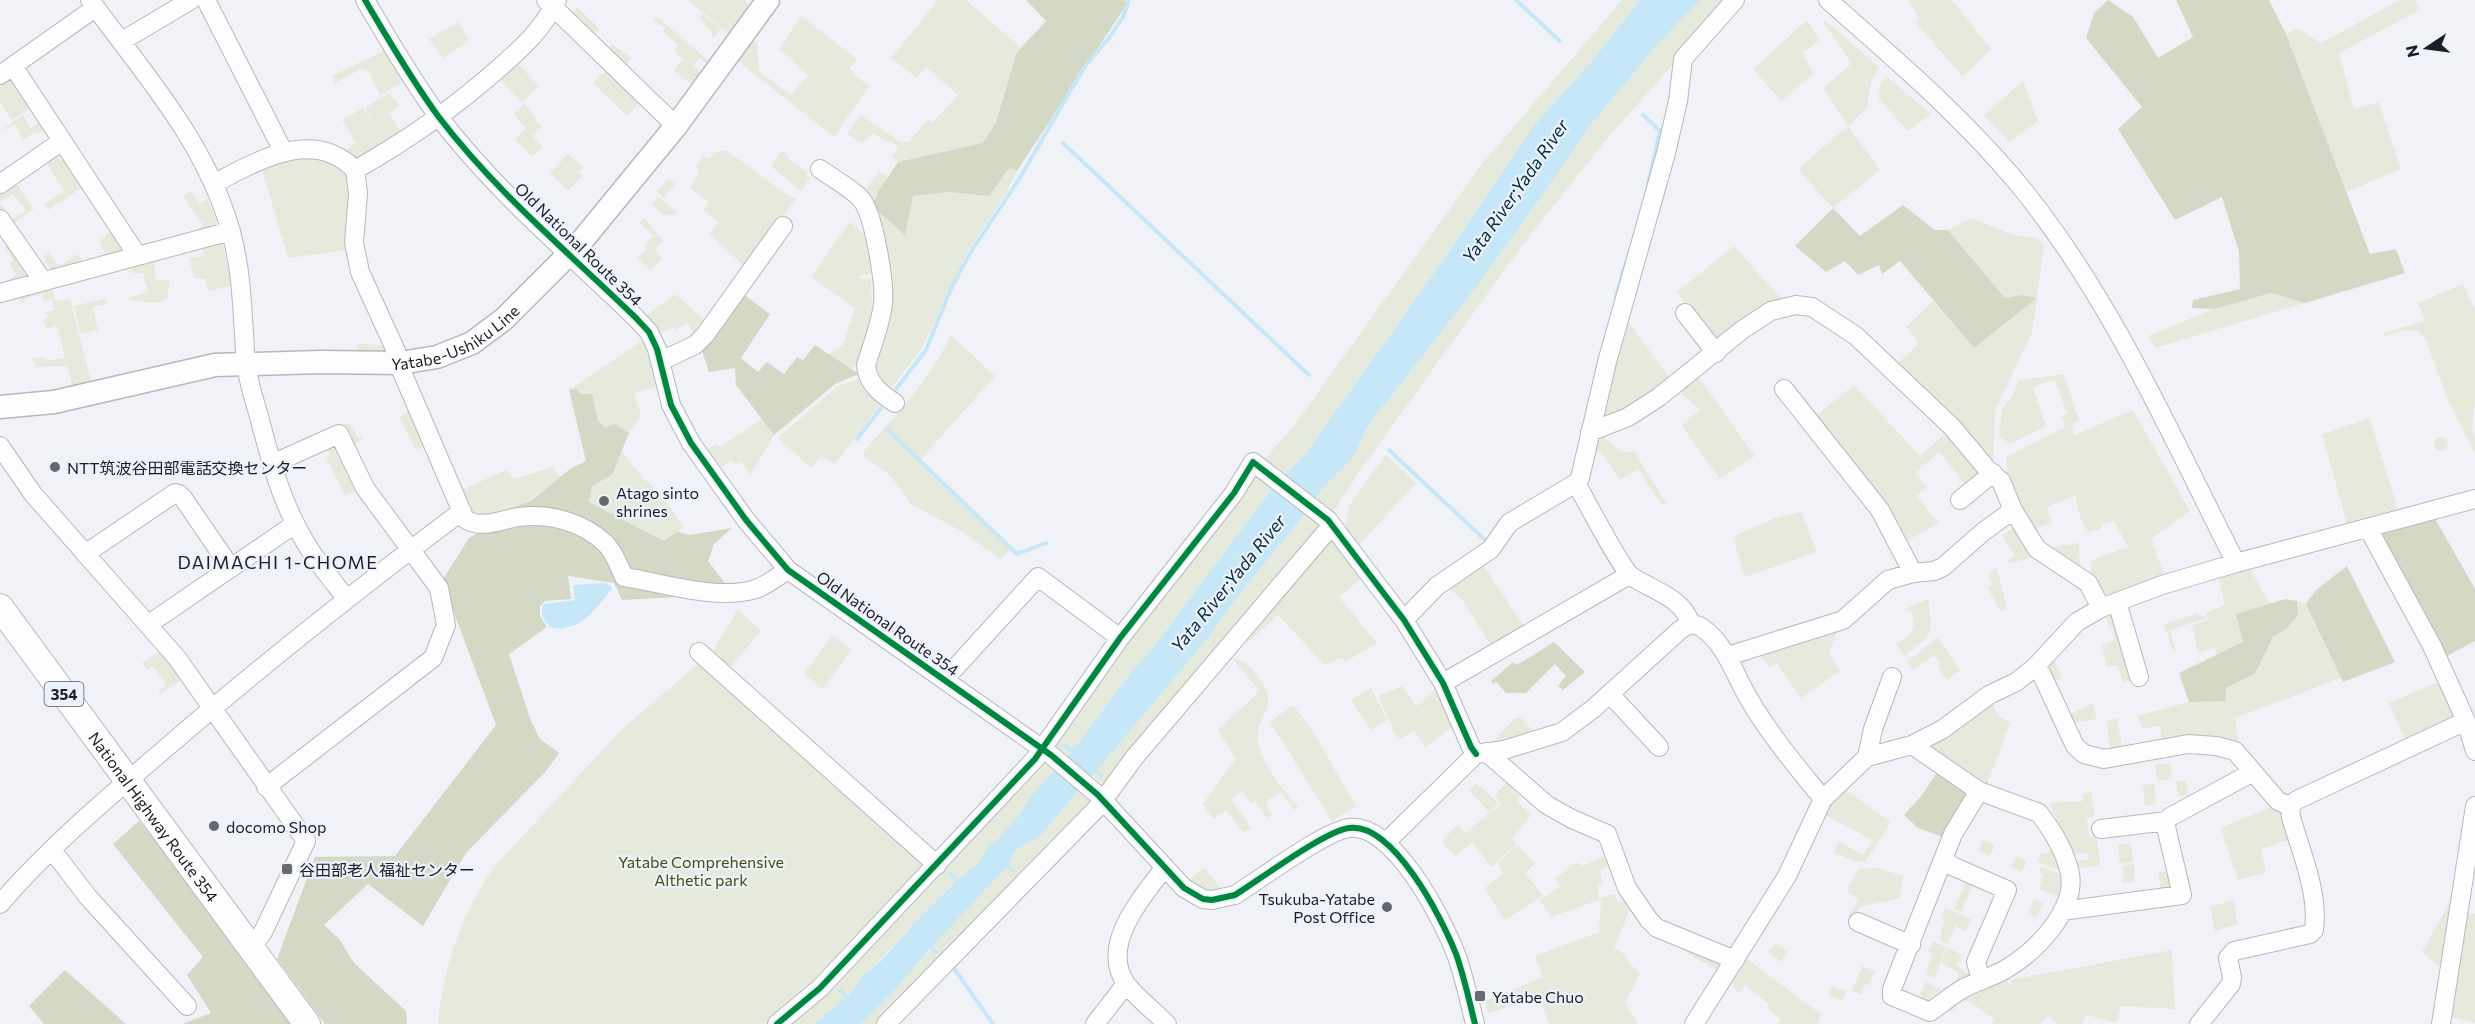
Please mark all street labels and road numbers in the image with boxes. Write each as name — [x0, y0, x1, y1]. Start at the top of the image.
street label: Old National Route 354 — [511, 178, 647, 310]
street label: Yatabe-Ushiku Line — [391, 300, 523, 373]
street label: Old National Route 354 — [813, 567, 963, 680]
road number: 354 — [44, 682, 84, 706]
street label: National Highway Route 354 — [85, 728, 223, 905]

